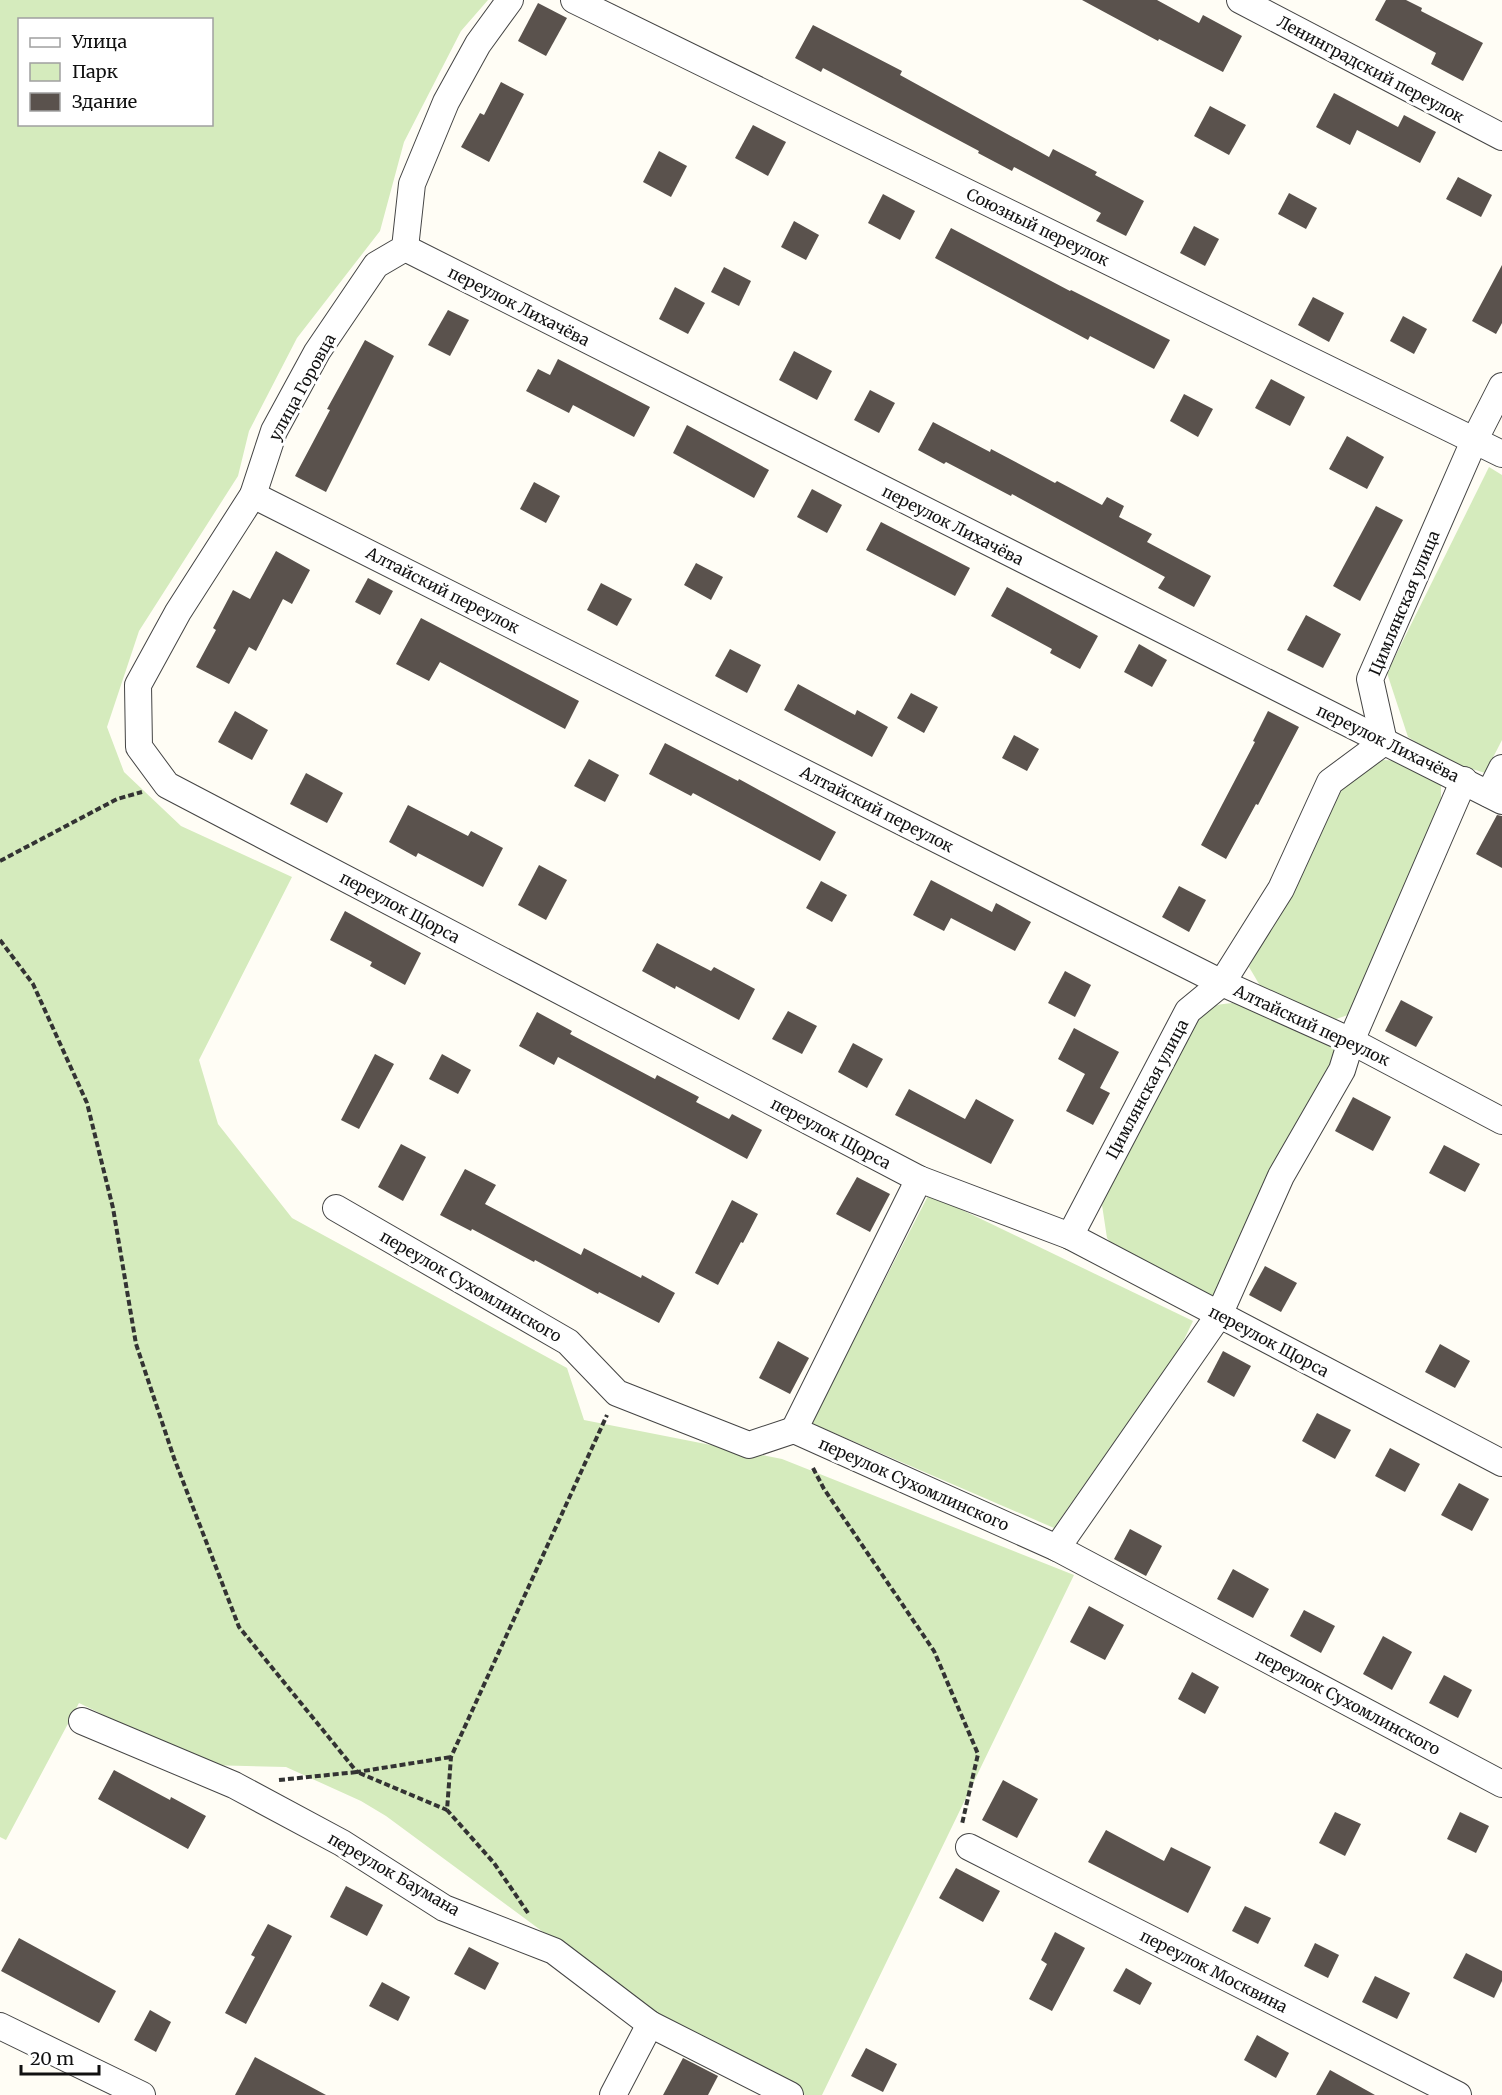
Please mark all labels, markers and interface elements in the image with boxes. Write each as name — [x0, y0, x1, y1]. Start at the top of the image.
street label: Ленинградский переулок — [1274, 11, 1468, 127]
legend — [18, 18, 213, 126]
text: Улица — [71, 30, 127, 53]
text: Парк — [72, 60, 118, 83]
text: Здание — [72, 90, 137, 113]
street label: Союзный переулок — [963, 184, 1113, 270]
street label: переулок Лихачёва — [445, 262, 593, 351]
street label: улица Горовца — [264, 330, 340, 444]
street label: переулок Лихачёва — [879, 481, 1027, 570]
street label: Цимлянская улица — [1364, 527, 1444, 679]
street label: Алтайский переулок — [362, 542, 523, 637]
street label: переулок Лихачёва — [1314, 700, 1463, 786]
street label: Алтайский переулок — [796, 761, 957, 856]
street label: переулок Щорса — [337, 867, 464, 947]
street label: Алтайский переулок — [1230, 980, 1393, 1070]
street label: Цимлянская улица — [1102, 1015, 1193, 1162]
street label: переулок Щорса — [768, 1093, 895, 1173]
street label: переулок Сухомлинского — [377, 1226, 565, 1346]
street label: переулок Щорса — [1206, 1301, 1333, 1381]
street label: переулок Сухомлинского — [816, 1433, 1012, 1535]
street label: переулок Сухомлинского — [1252, 1645, 1444, 1759]
street label: переулок Баумана — [325, 1828, 464, 1920]
street label: переулок Москвина — [1137, 1925, 1291, 2017]
scale bar — [21, 2038, 99, 2076]
text: 20 m — [30, 2047, 74, 2070]

